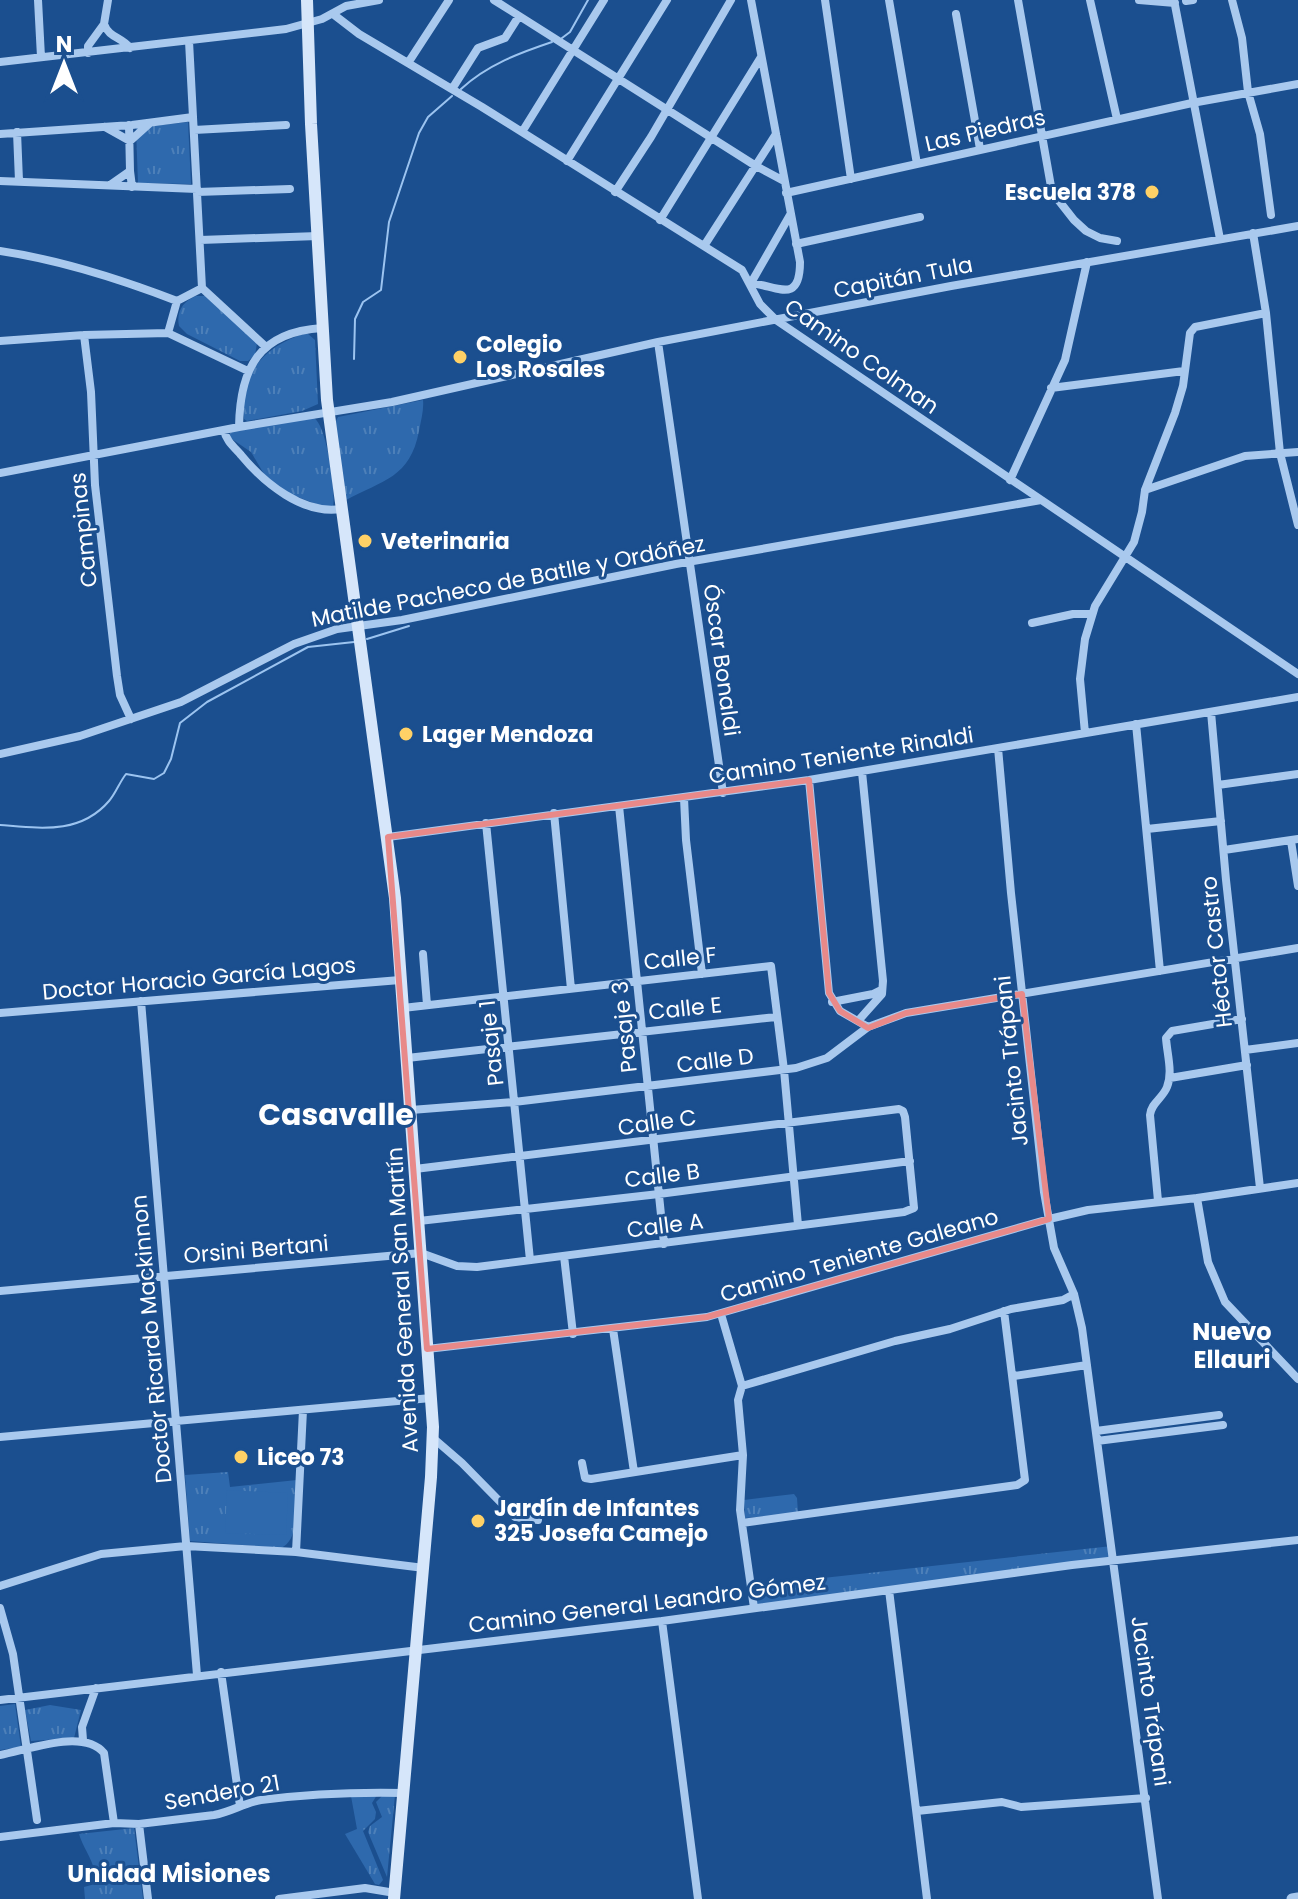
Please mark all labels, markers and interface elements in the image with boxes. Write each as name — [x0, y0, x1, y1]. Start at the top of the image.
north arrow — [24, 24, 104, 104]
text: N — [56, 29, 72, 60]
street label: Las Piedras — [922, 102, 1049, 159]
place label: Escuela 378 — [1005, 177, 1136, 208]
marker: Escuela 378 — [1143, 183, 1161, 201]
street label: Capitán Tula — [831, 249, 975, 306]
street label: Camino Colman — [778, 291, 945, 421]
place label: Colegio Los Rosales — [476, 329, 605, 385]
marker: Colegio Los Rosales — [451, 348, 469, 366]
street label: Campinas — [62, 471, 105, 589]
place label: Veterinaria — [381, 526, 510, 557]
street label: Matilde Pacheco de Batlle y Ordóñez — [309, 528, 708, 635]
marker: Veterinaria — [356, 532, 374, 550]
street label: Óscar Bonaldi — [695, 582, 748, 738]
place label: Lager Mendoza — [422, 719, 593, 750]
street label: Camino Teniente Rinaldi — [706, 719, 976, 792]
marker: Lager Mendoza — [397, 725, 415, 743]
street label: Héctor Castro — [1193, 875, 1240, 1029]
street label: Calle F — [642, 939, 718, 978]
street label: Doctor Horacio García Lagos — [41, 949, 357, 1008]
street label: Jacinto Trápani — [987, 974, 1036, 1148]
street label: Pasaje 3 — [604, 980, 645, 1074]
street label: Calle E — [647, 989, 723, 1028]
street label: Pasaje 1 — [472, 999, 511, 1087]
street label: Calle D — [675, 1040, 756, 1081]
district label: Casavalle — [258, 1093, 414, 1136]
street label: Calle C — [616, 1102, 698, 1143]
street label: Avenida General San Martín — [379, 1146, 426, 1454]
street label: Calle B — [623, 1155, 702, 1195]
street label: Doctor Ricardo Mackinnon — [123, 1193, 180, 1484]
street label: Camino Teniente Galeano — [716, 1201, 1002, 1310]
street label: Calle A — [625, 1205, 705, 1246]
street label: Orsini Bertani — [182, 1228, 330, 1271]
district label: Nuevo Ellauri — [1192, 1315, 1272, 1376]
place label: Liceo 73 — [257, 1442, 345, 1473]
marker: Liceo 73 — [232, 1448, 250, 1466]
place label: Jardín de Infantes 325 Josefa Camejo — [494, 1493, 708, 1549]
marker: Jardín de Infantes 325 Josefa Camejo — [469, 1512, 487, 1530]
street label: Camino General Leandro Gómez — [467, 1566, 827, 1641]
street label: Jacinto Trápani — [1123, 1614, 1178, 1788]
street label: Sendero 21 — [162, 1767, 282, 1818]
district label: Unidad Misiones — [67, 1857, 271, 1890]

